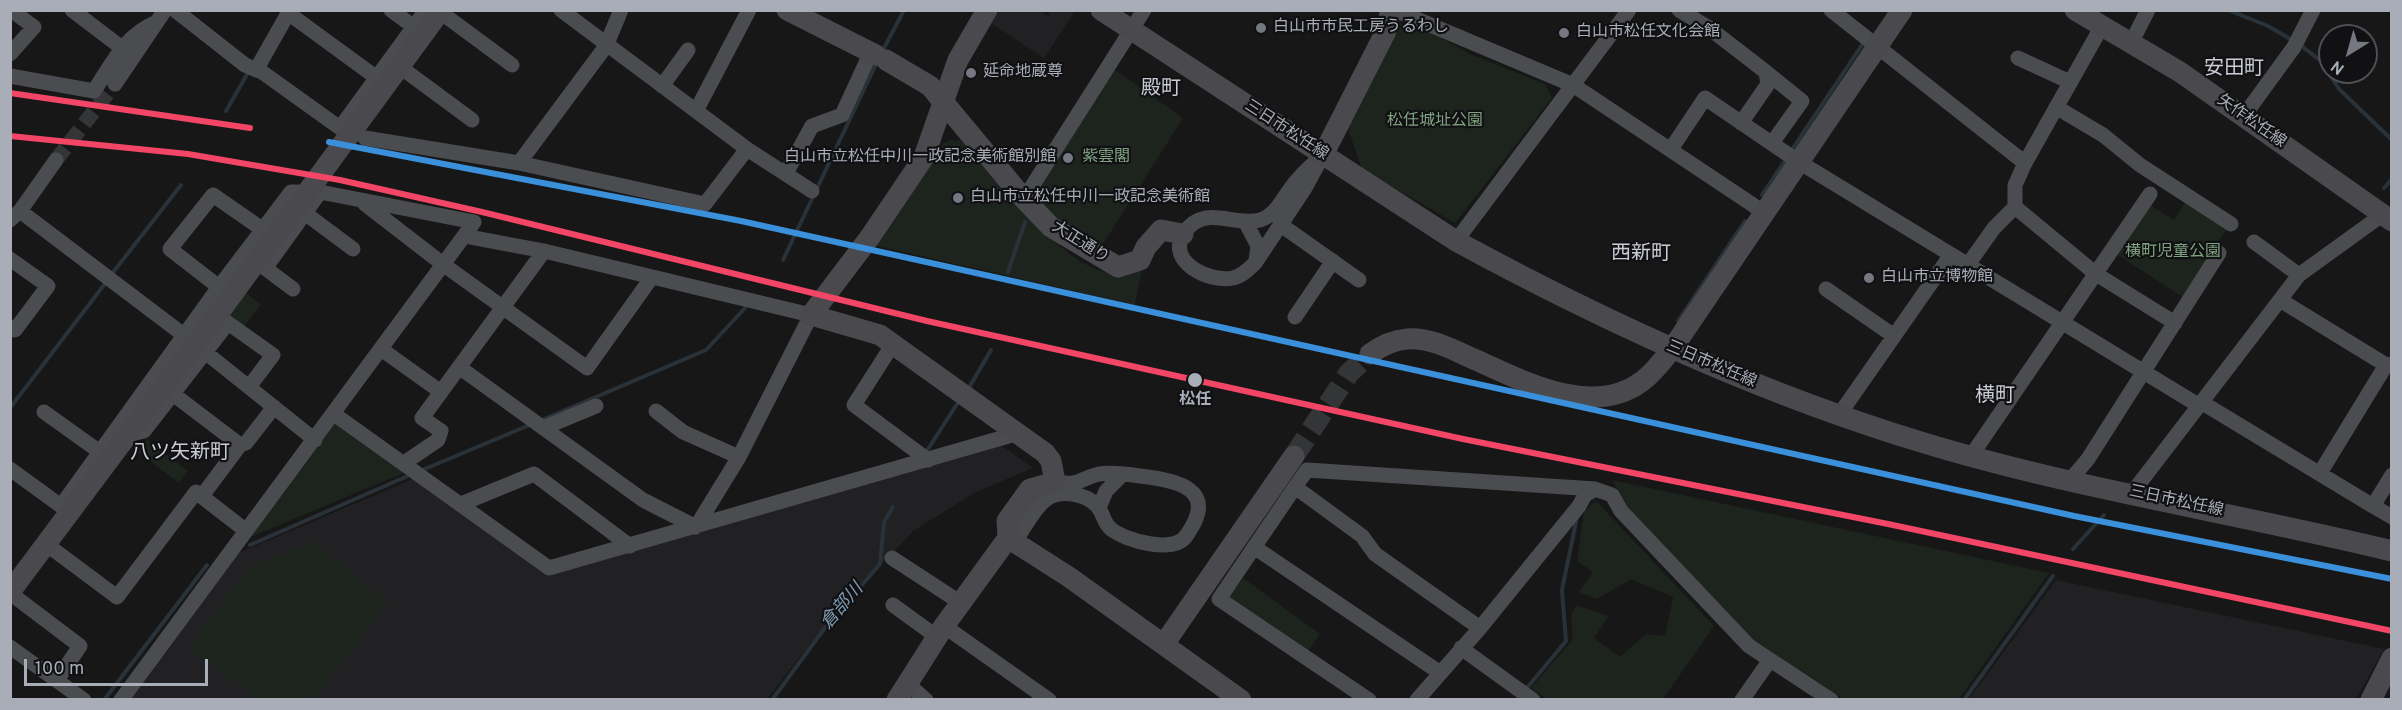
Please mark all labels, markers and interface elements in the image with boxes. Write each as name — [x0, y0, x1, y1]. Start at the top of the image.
place label: 白山市市民工房うるわし — [1273, 18, 1449, 38]
marker: 白山市市民工房うるわし — [1254, 21, 1268, 35]
place label: 白山市松任文化会館 — [1576, 23, 1720, 43]
north arrow — [2318, 24, 2378, 84]
marker: 白山市松任文化会館 — [1557, 26, 1571, 40]
text: N — [2328, 55, 2349, 78]
district label: 安田町 — [2204, 58, 2264, 82]
place label: 延命地蔵尊 — [983, 63, 1063, 83]
marker: 延命地蔵尊 — [964, 66, 978, 80]
district label: 殿町 — [1141, 78, 1181, 102]
street label: 矢作松任線 — [2213, 91, 2289, 153]
street label: 三日市松任線 — [1241, 97, 1331, 165]
park label: 松任城址公園 — [1387, 112, 1483, 132]
place label: 白山市立松任中川一政記念美術館別館 — [784, 148, 1056, 168]
park label: 紫雲閣 — [1082, 148, 1130, 168]
marker: 白山市立松任中川一政記念美術館別館 — [1061, 151, 1075, 165]
place label: 白山市立松任中川一政記念美術館 — [970, 188, 1210, 208]
marker: 白山市立松任中川一政記念美術館 — [951, 191, 965, 205]
street label: 大正通り — [1048, 218, 1112, 268]
district label: 西新町 — [1611, 243, 1671, 267]
park label: 横町児童公園 — [2125, 243, 2221, 263]
place label: 白山市立博物館 — [1881, 268, 1993, 288]
marker: 白山市立博物館 — [1862, 271, 1876, 285]
street label: 三日市松任線 — [1663, 337, 1759, 393]
marker: 松任 — [1186, 371, 1204, 389]
district label: 横町 — [1975, 385, 2015, 409]
place label: 松任 — [1179, 391, 1211, 411]
district label: 八ツ矢新町 — [130, 442, 230, 466]
street label: 三日市松任線 — [2127, 483, 2225, 521]
water label: 倉部川 — [817, 580, 869, 634]
scale bar — [27, 647, 212, 685]
text: 100 m — [35, 658, 84, 681]

